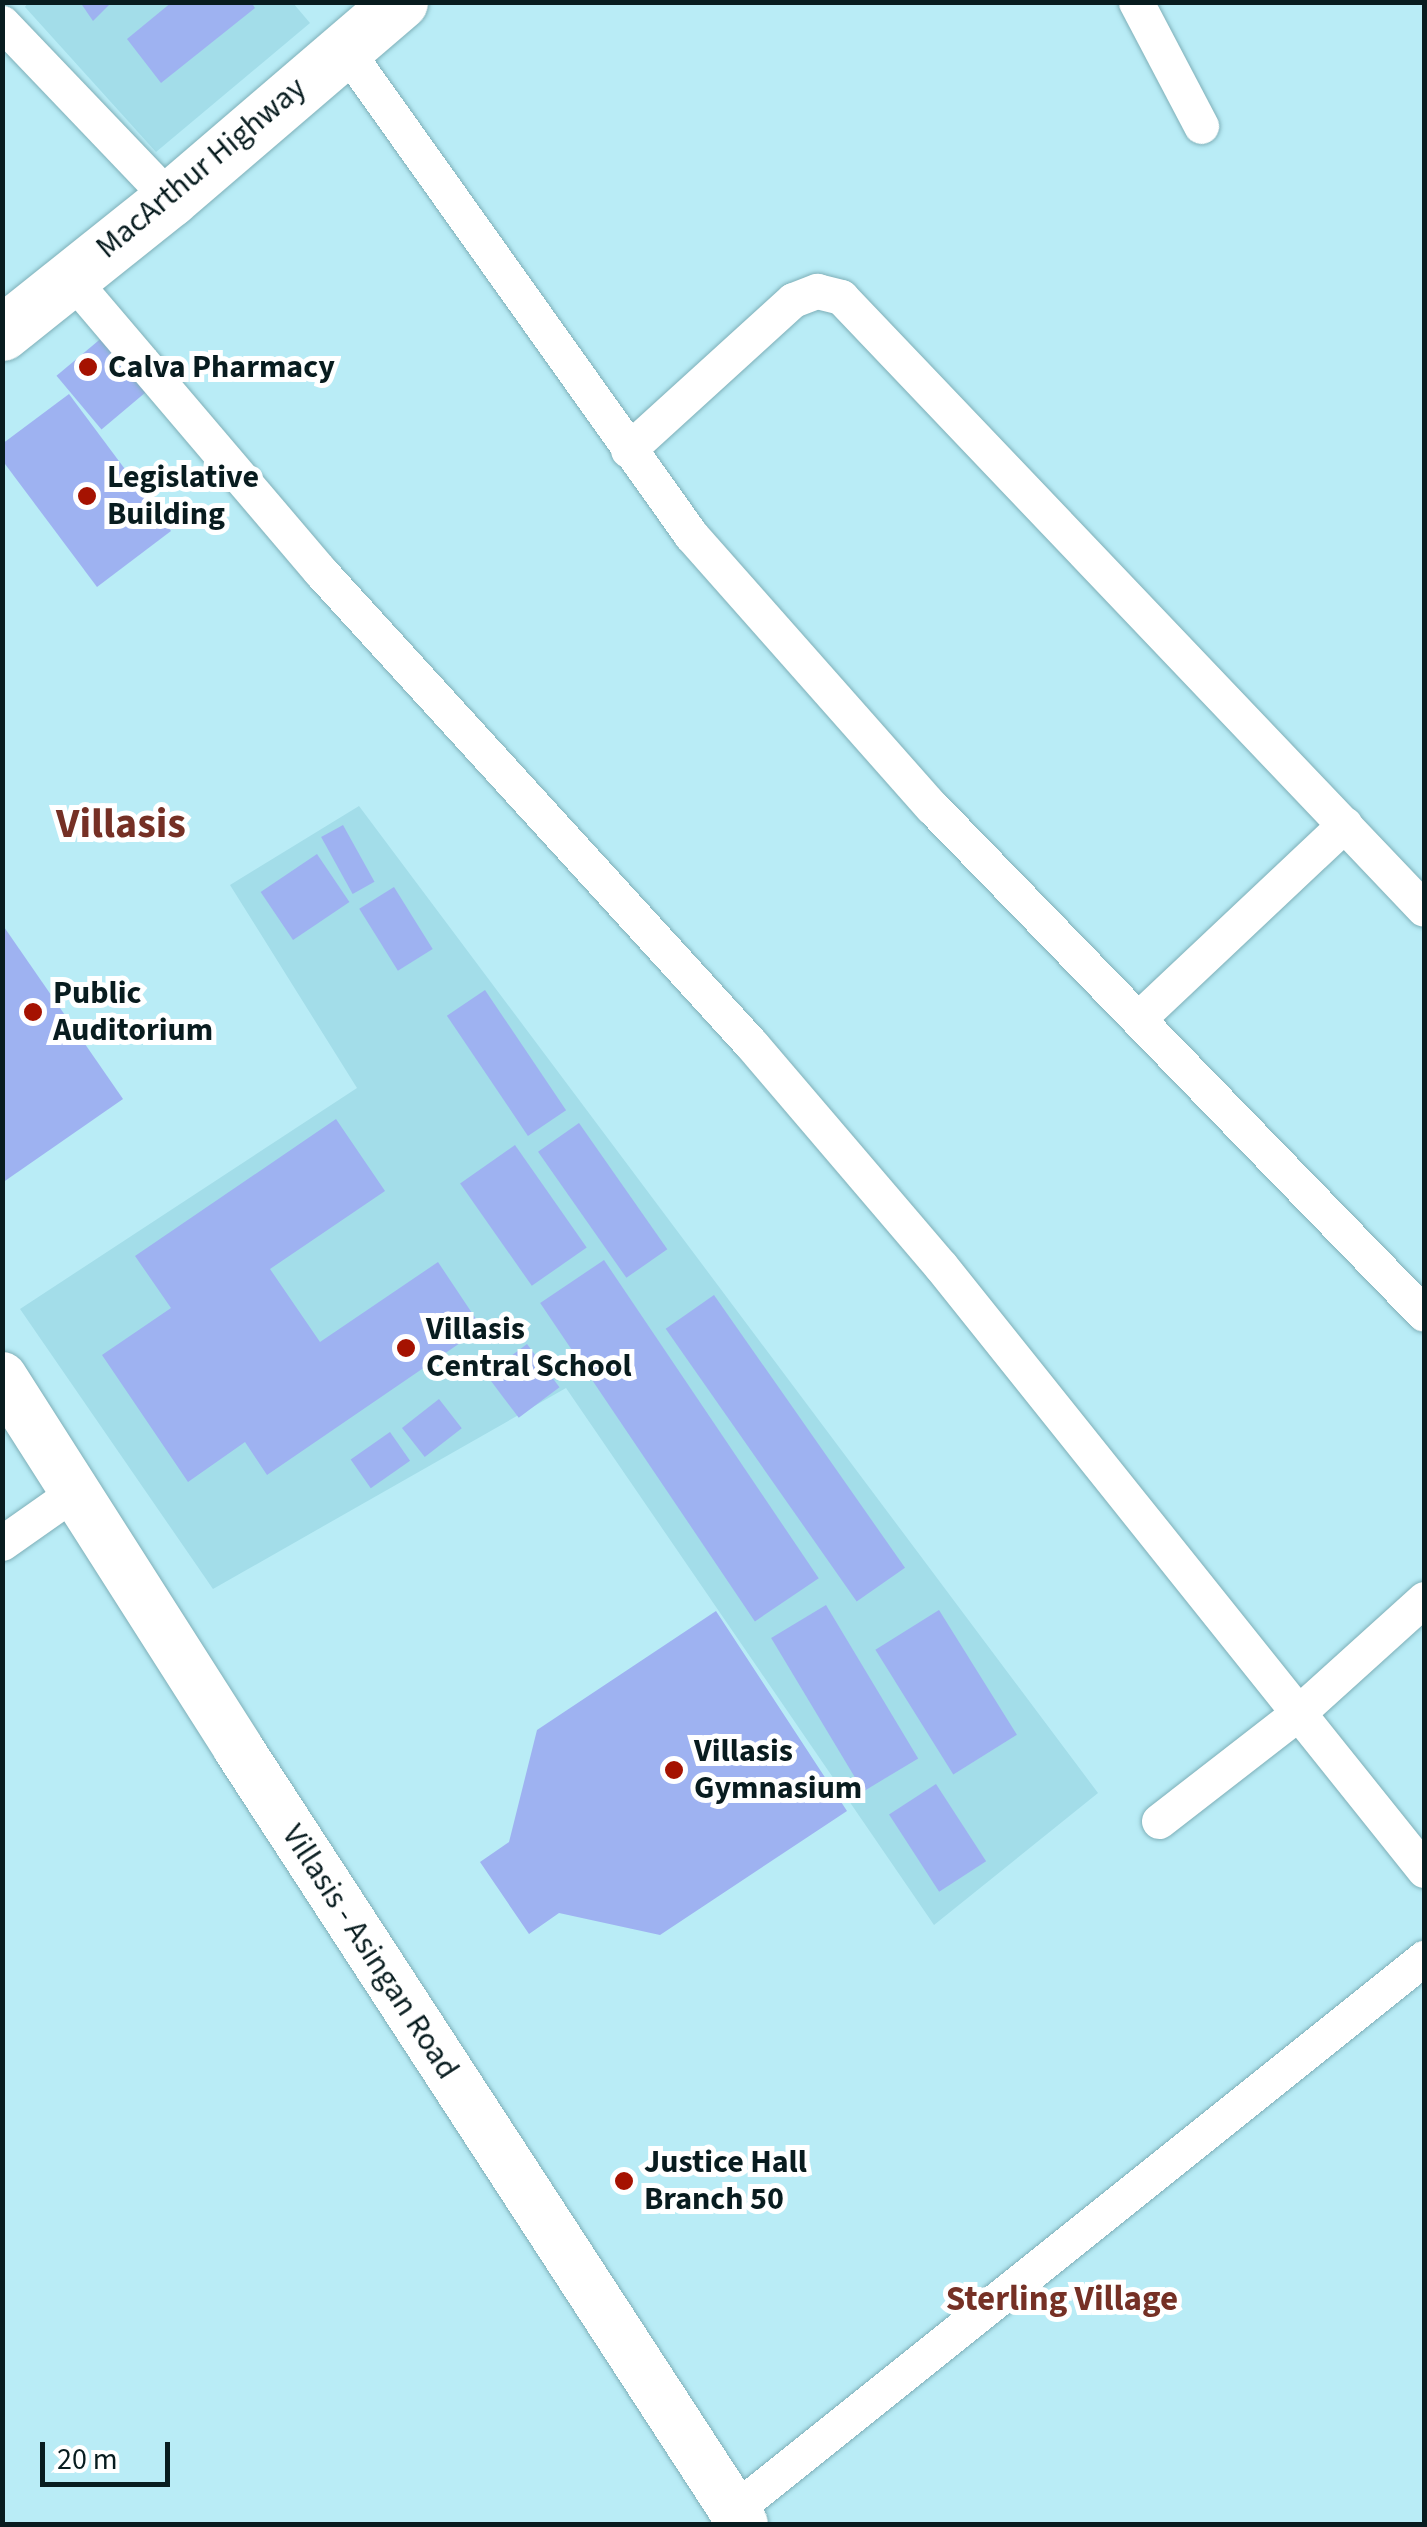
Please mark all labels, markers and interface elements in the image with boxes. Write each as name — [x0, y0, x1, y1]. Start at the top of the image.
street label: MacArthur Highway — [88, 69, 314, 267]
place label: Calva Pharmacy — [108, 348, 335, 386]
marker: Calva Pharmacy — [77, 356, 99, 378]
place label: Legislative Building — [107, 459, 259, 534]
marker: Legislative Building — [76, 485, 98, 507]
district label: Villasis — [56, 799, 186, 849]
place label: Public Auditorium — [53, 975, 213, 1050]
marker: Public Auditorium — [22, 1001, 44, 1023]
place label: Villasis Central School — [426, 1311, 632, 1386]
marker: Villasis Central School — [395, 1337, 417, 1359]
place label: Villasis Gymnasium — [694, 1733, 862, 1808]
marker: Villasis Gymnasium — [663, 1759, 685, 1781]
street label: Villasis - Asingan Road — [273, 1818, 467, 2086]
place label: Justice Hall Branch 50 — [644, 2144, 807, 2219]
marker: Justice Hall Branch 50 — [613, 2170, 635, 2192]
district label: Sterling Village — [946, 2278, 1178, 2320]
scale bar — [45, 2422, 175, 2484]
text: 20 m — [57, 2438, 118, 2481]

